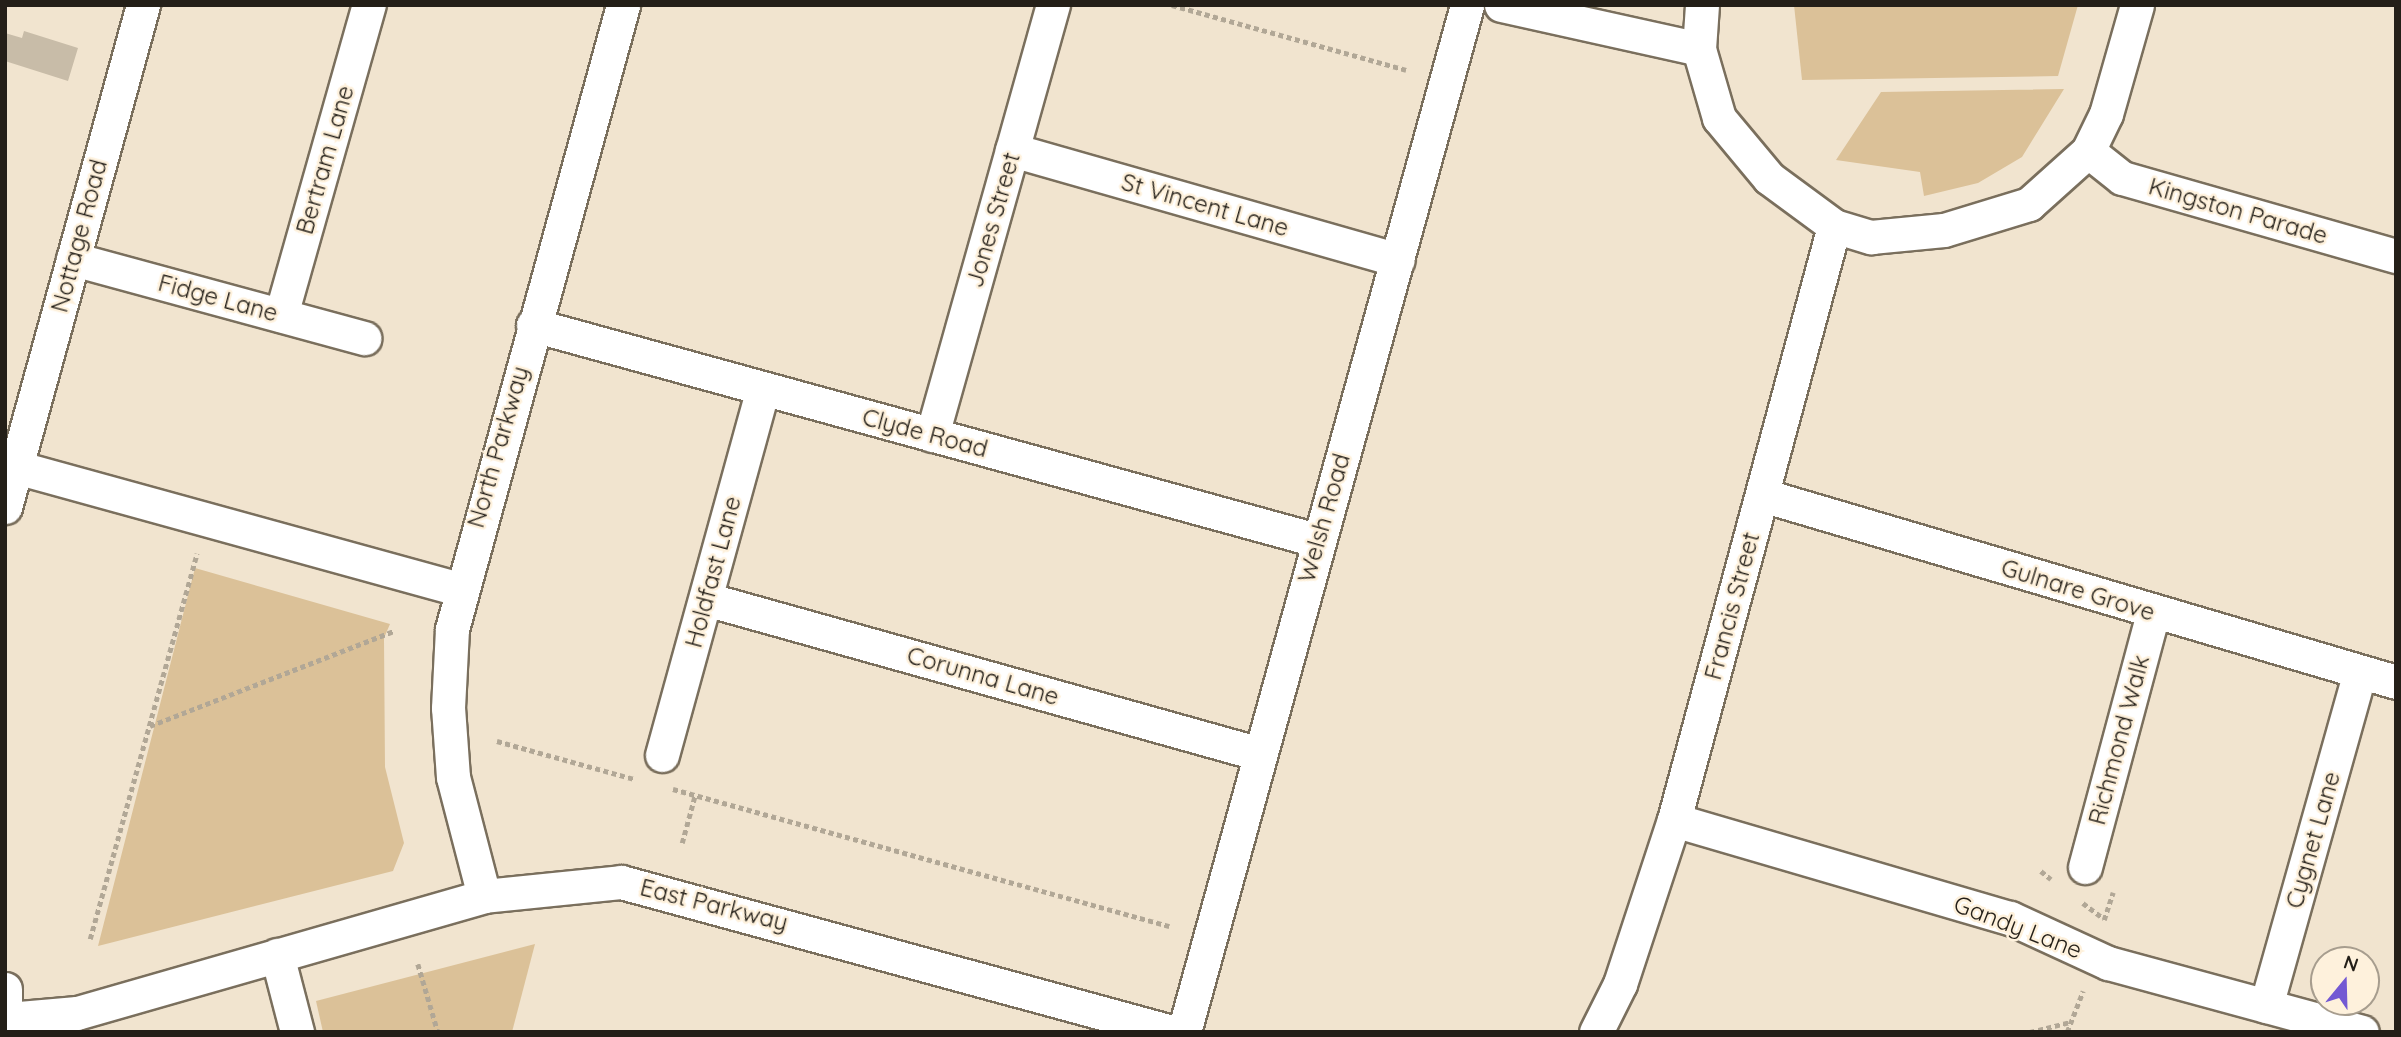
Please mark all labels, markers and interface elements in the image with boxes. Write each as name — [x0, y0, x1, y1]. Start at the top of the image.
street label: Bertram Lane — [290, 82, 360, 238]
street label: Jones Street — [960, 149, 1026, 291]
street label: Nottage Road — [45, 156, 113, 316]
street label: St Vincent Lane — [1118, 167, 1292, 243]
street label: Kingston Parade — [2145, 172, 2331, 250]
street label: Fidge Lane — [155, 268, 281, 328]
street label: North Parkway — [461, 363, 535, 531]
street label: Clyde Road — [859, 402, 991, 464]
street label: Welsh Road — [1292, 450, 1356, 586]
street label: Holdfast Lane — [679, 493, 747, 651]
street label: Francis Street — [1698, 529, 1766, 683]
street label: Gulnare Grove — [1998, 553, 2158, 627]
street label: Corunna Lane — [904, 641, 1062, 711]
street label: Richmond Walk — [2083, 652, 2155, 828]
street label: Cygnet Lane — [2280, 768, 2346, 912]
street label: East Parkway — [637, 873, 791, 937]
street label: Gandy Lane — [1950, 889, 2086, 965]
north arrow — [2310, 946, 2380, 1016]
text: N — [2341, 949, 2362, 977]

